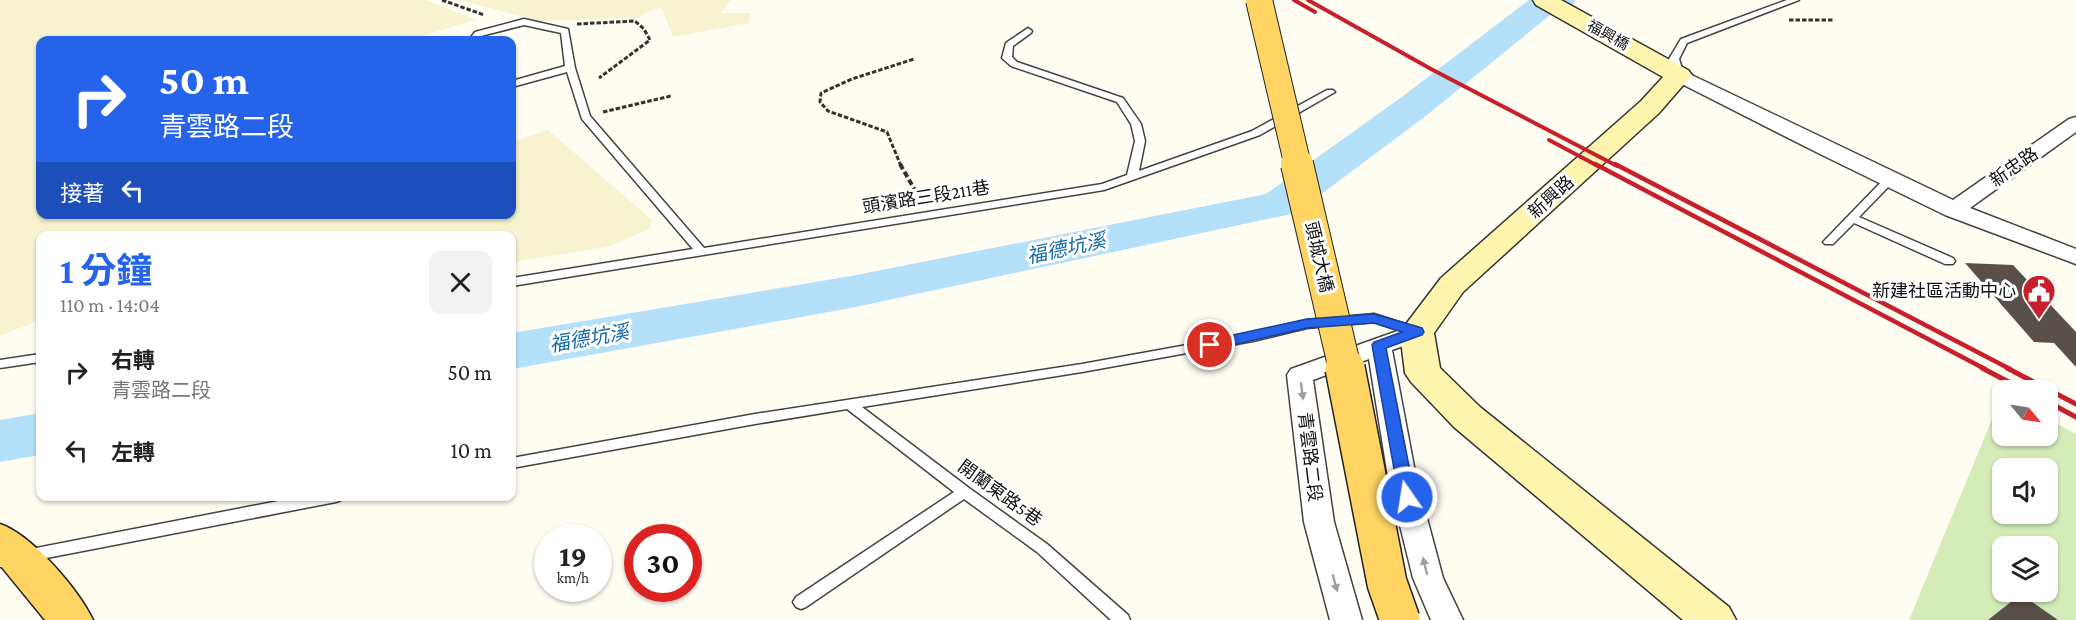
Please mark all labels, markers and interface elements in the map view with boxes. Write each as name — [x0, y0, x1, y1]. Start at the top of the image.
street label: 福興橋 — [1584, 17, 1632, 53]
text: 50 m — [159, 56, 249, 103]
icon: right — [60, 60, 138, 138]
text: 青雲路二段 — [159, 112, 294, 142]
street label: 新忠路 — [1986, 143, 2042, 191]
street label: 新興路 — [1524, 172, 1578, 222]
icon: left — [116, 174, 149, 207]
street label: 頭濱路三段211巷 — [861, 177, 991, 217]
text: 接著 — [60, 181, 104, 206]
street label: 頭城大橋 — [1301, 220, 1337, 294]
water label: 福德坑溪 — [1025, 228, 1110, 267]
text: 1 分鐘 — [60, 251, 152, 291]
button: close — [429, 251, 492, 314]
public building icon: 新建社區活動中心 — [2021, 273, 2057, 320]
place label: 新建社區活動中心 — [1872, 281, 2016, 301]
text: 110 m · 14:04 — [60, 294, 160, 316]
pin — [1184, 319, 1235, 370]
water label: 福德坑溪 — [548, 320, 633, 356]
icon: arrive — [1193, 328, 1226, 361]
text: 右轉 — [111, 348, 155, 373]
icon: right — [60, 356, 93, 389]
text: 50 m — [447, 360, 492, 385]
text: 青雲路二段 — [111, 379, 211, 401]
north arrow — [1992, 380, 2058, 446]
map controls — [1992, 380, 2058, 602]
one-way arrow — [1297, 382, 1307, 401]
street label: 青雲路二段 — [1295, 411, 1325, 503]
icon: left — [60, 434, 93, 467]
text: 10 m — [450, 438, 492, 463]
text: 左轉 — [111, 440, 155, 465]
street label: 開蘭東路5巷 — [954, 456, 1046, 530]
button: sound — [1992, 458, 2058, 524]
position arrow — [1375, 465, 1439, 529]
speed limit sign: 30 — [624, 524, 702, 602]
button: layers — [1992, 536, 2058, 602]
text: 19 — [559, 539, 587, 572]
one-way arrow — [1419, 557, 1429, 575]
text: km/h — [557, 570, 589, 586]
one-way arrow — [1331, 574, 1341, 592]

